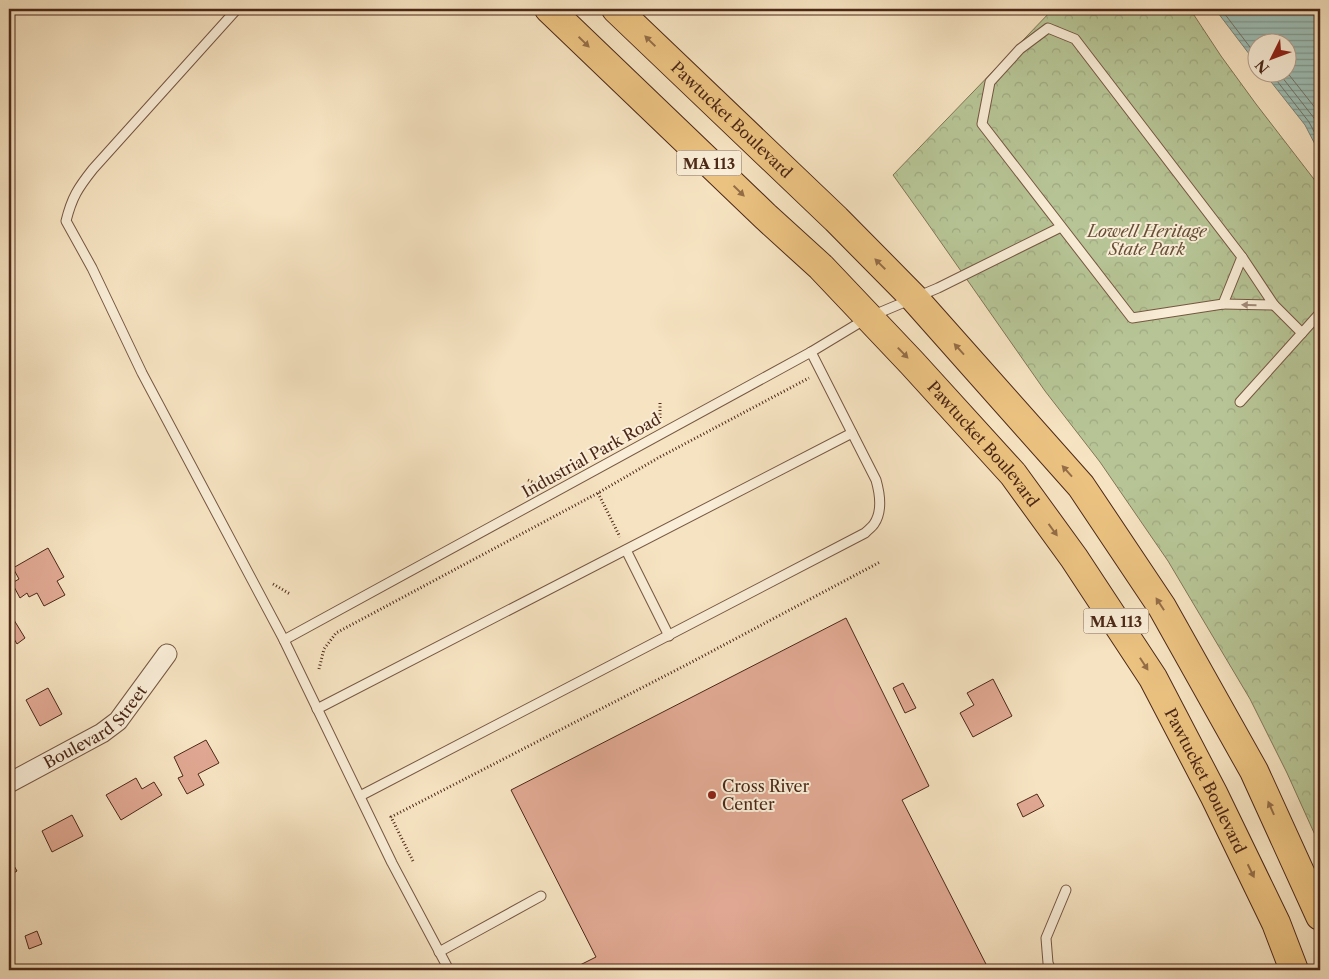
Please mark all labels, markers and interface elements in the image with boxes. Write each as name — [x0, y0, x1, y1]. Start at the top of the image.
north arrow — [1246, 32, 1296, 82]
one-way arrow — [644, 35, 656, 47]
one-way arrow — [578, 36, 590, 48]
text: N — [1252, 56, 1273, 77]
street label: Pawtucket Boulevard — [667, 57, 797, 182]
road number: MA 113 — [676, 150, 742, 176]
one-way arrow — [733, 185, 745, 197]
park label: Lowell Heritage State Park — [1085, 221, 1208, 259]
one-way arrow — [874, 258, 886, 270]
one-way arrow — [1241, 300, 1257, 308]
one-way arrow — [954, 343, 965, 356]
one-way arrow — [897, 346, 909, 358]
street label: Pawtucket Boulevard — [923, 377, 1043, 511]
street label: Industrial Park Road — [518, 408, 664, 501]
one-way arrow — [1061, 465, 1073, 477]
one-way arrow — [1048, 523, 1058, 537]
one-way arrow — [1155, 597, 1165, 611]
road number: MA 113 — [1084, 608, 1148, 634]
one-way arrow — [1139, 658, 1149, 671]
street label: Boulevard Street — [40, 681, 151, 773]
street label: Pawtucket Boulevard — [1160, 705, 1251, 857]
place label: Cross River Center — [722, 776, 809, 814]
marker: Cross River Center — [706, 789, 718, 801]
one-way arrow — [1267, 801, 1275, 815]
one-way arrow — [1247, 864, 1255, 878]

